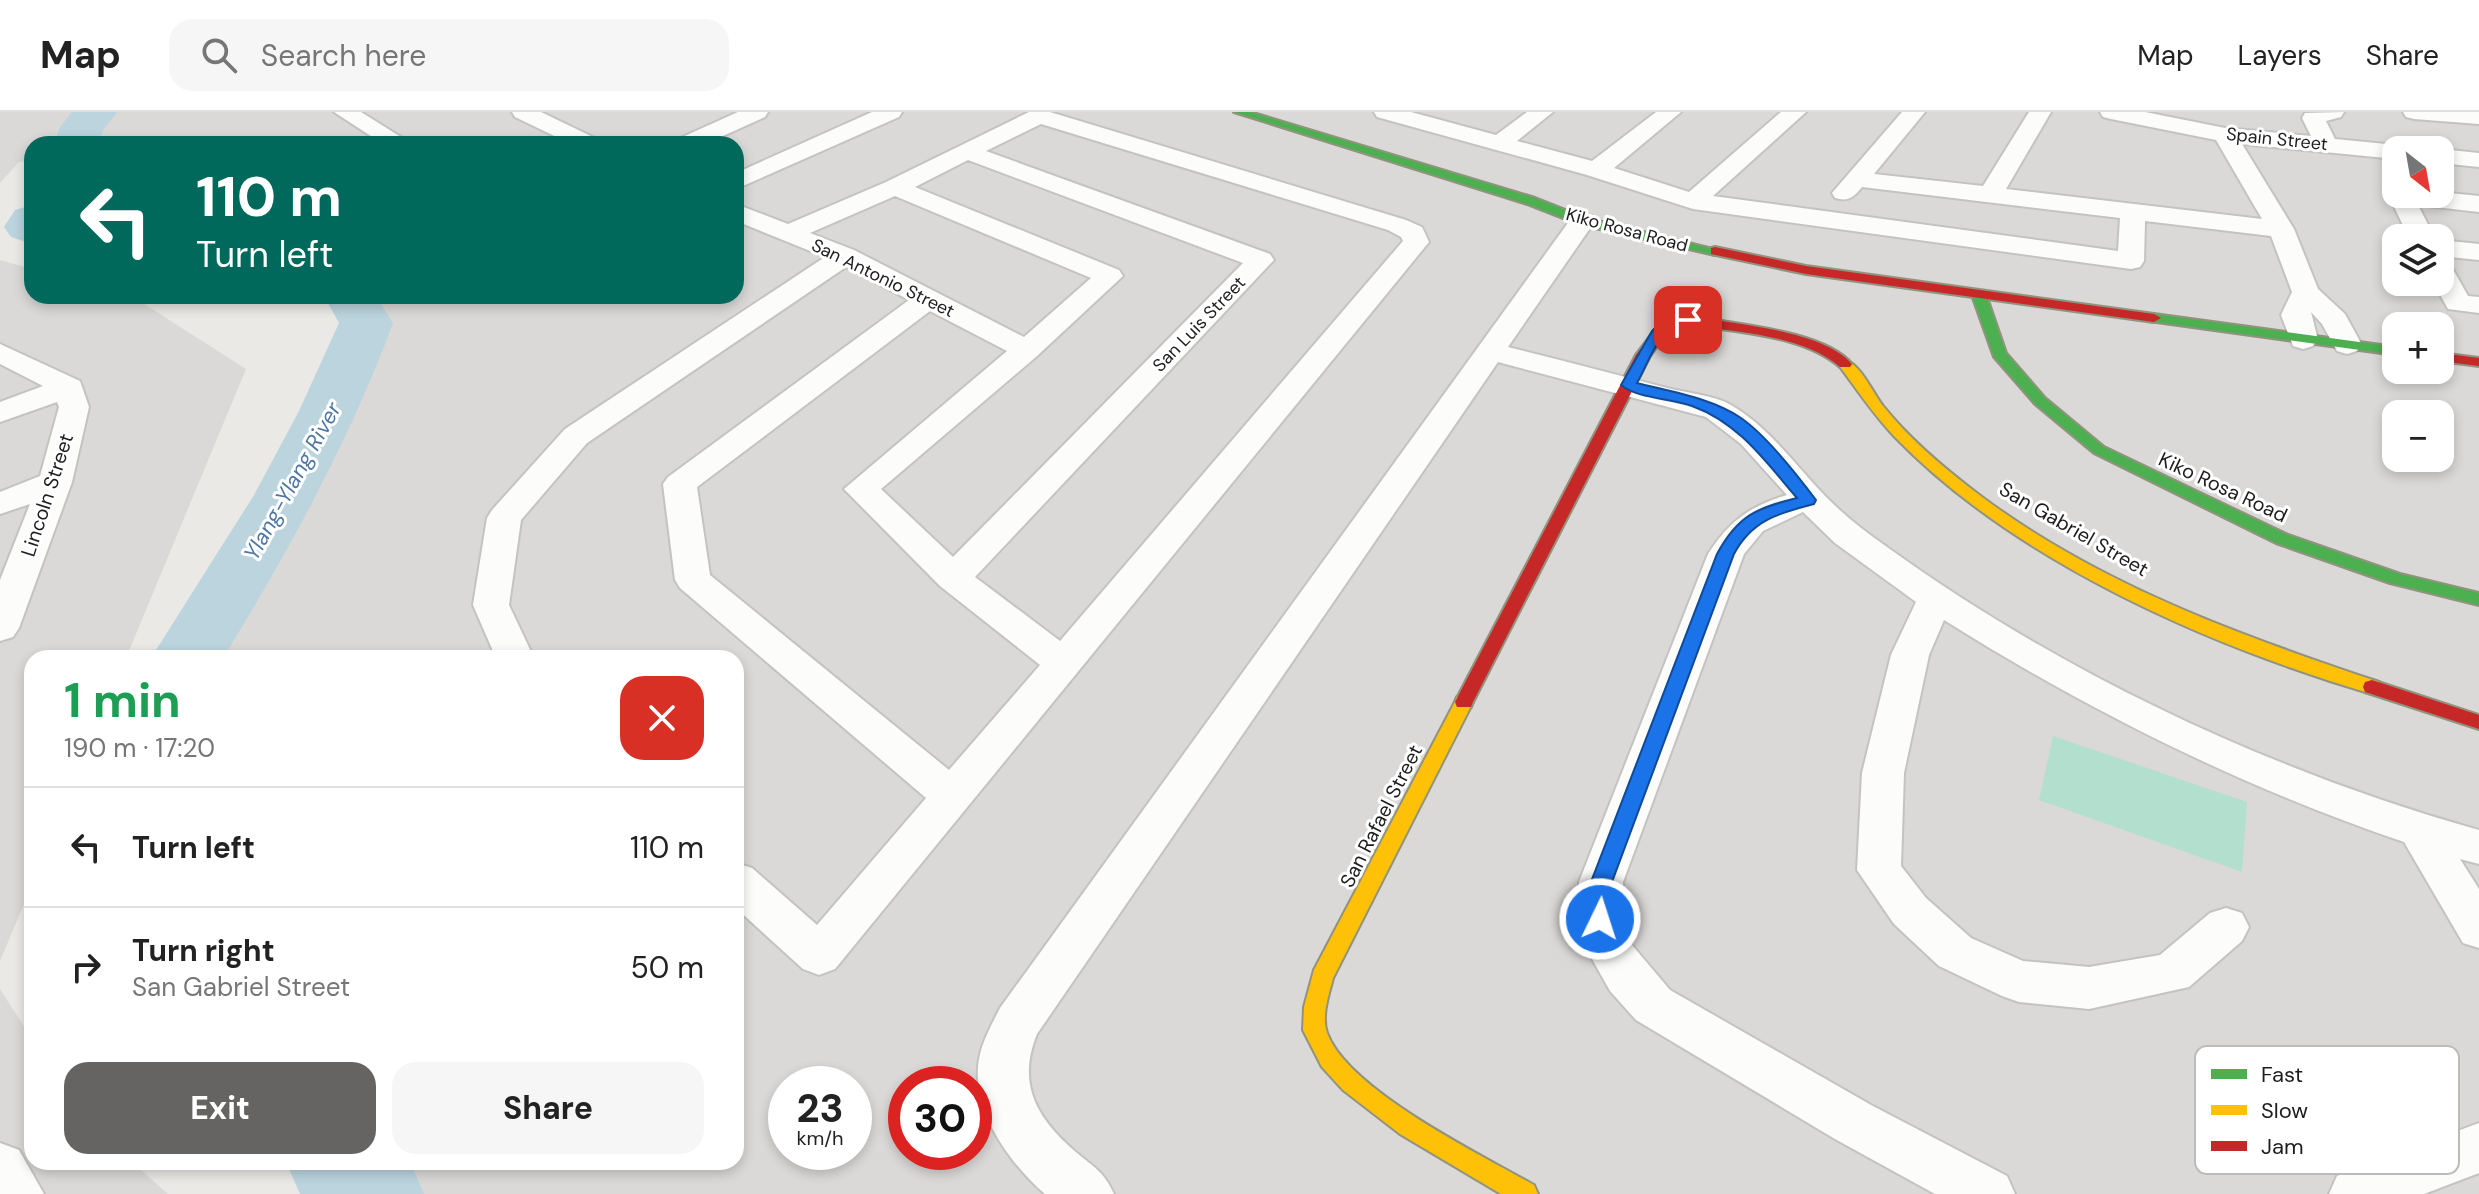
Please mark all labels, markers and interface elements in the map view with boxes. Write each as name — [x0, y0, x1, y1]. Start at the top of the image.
search box — [169, 19, 729, 91]
text: Map — [40, 30, 121, 80]
icon: search — [197, 33, 241, 77]
text: Search here — [261, 36, 426, 75]
text: Map — [2137, 37, 2194, 74]
text: Layers — [2238, 37, 2322, 74]
text: Share — [2366, 37, 2439, 74]
street label: Spain Street — [2225, 122, 2329, 156]
north arrow — [2382, 136, 2454, 208]
map controls — [2382, 136, 2454, 472]
text: 110 m — [196, 160, 342, 233]
icon: left — [64, 168, 168, 272]
street label: Kiko Rosa Road — [1563, 202, 1691, 258]
button: layers — [2382, 224, 2454, 296]
text: Turn left — [196, 231, 333, 278]
street label: San Antonio Street — [808, 233, 958, 323]
street label: San Luis Street — [1147, 271, 1251, 377]
pin — [1654, 286, 1722, 354]
icon: arrive — [1666, 298, 1710, 342]
button: + — [2382, 312, 2454, 384]
water label: Ylang-Ylang River — [237, 396, 348, 565]
button: − — [2382, 400, 2454, 472]
street label: Lincoln Street — [15, 430, 79, 560]
street label: Kiko Rosa Road — [2155, 446, 2291, 528]
street label: San Gabriel Street — [1995, 476, 2153, 582]
text: 1 min — [64, 669, 181, 732]
button: close — [620, 676, 704, 760]
text: 190 m · 17:20 — [64, 731, 215, 765]
street label: San Rafael Street — [1334, 740, 1428, 892]
icon: left — [64, 825, 108, 869]
text: Turn left — [132, 828, 255, 867]
text: 110 m — [630, 828, 704, 867]
position arrow — [1558, 877, 1642, 961]
text: Turn right — [132, 931, 275, 970]
icon: right — [64, 945, 108, 989]
text: 50 m — [630, 948, 704, 987]
text: San Gabriel Street — [132, 970, 350, 1004]
legend — [2195, 1046, 2459, 1174]
text: Fast — [2261, 1060, 2303, 1089]
button: Exit — [64, 1062, 376, 1154]
button: Share — [392, 1062, 704, 1154]
speed limit sign: 30 — [888, 1066, 992, 1170]
text: 23 — [796, 1082, 844, 1134]
text: Slow — [2261, 1096, 2308, 1125]
text: km/h — [796, 1125, 844, 1151]
text: Jam — [2261, 1132, 2304, 1161]

